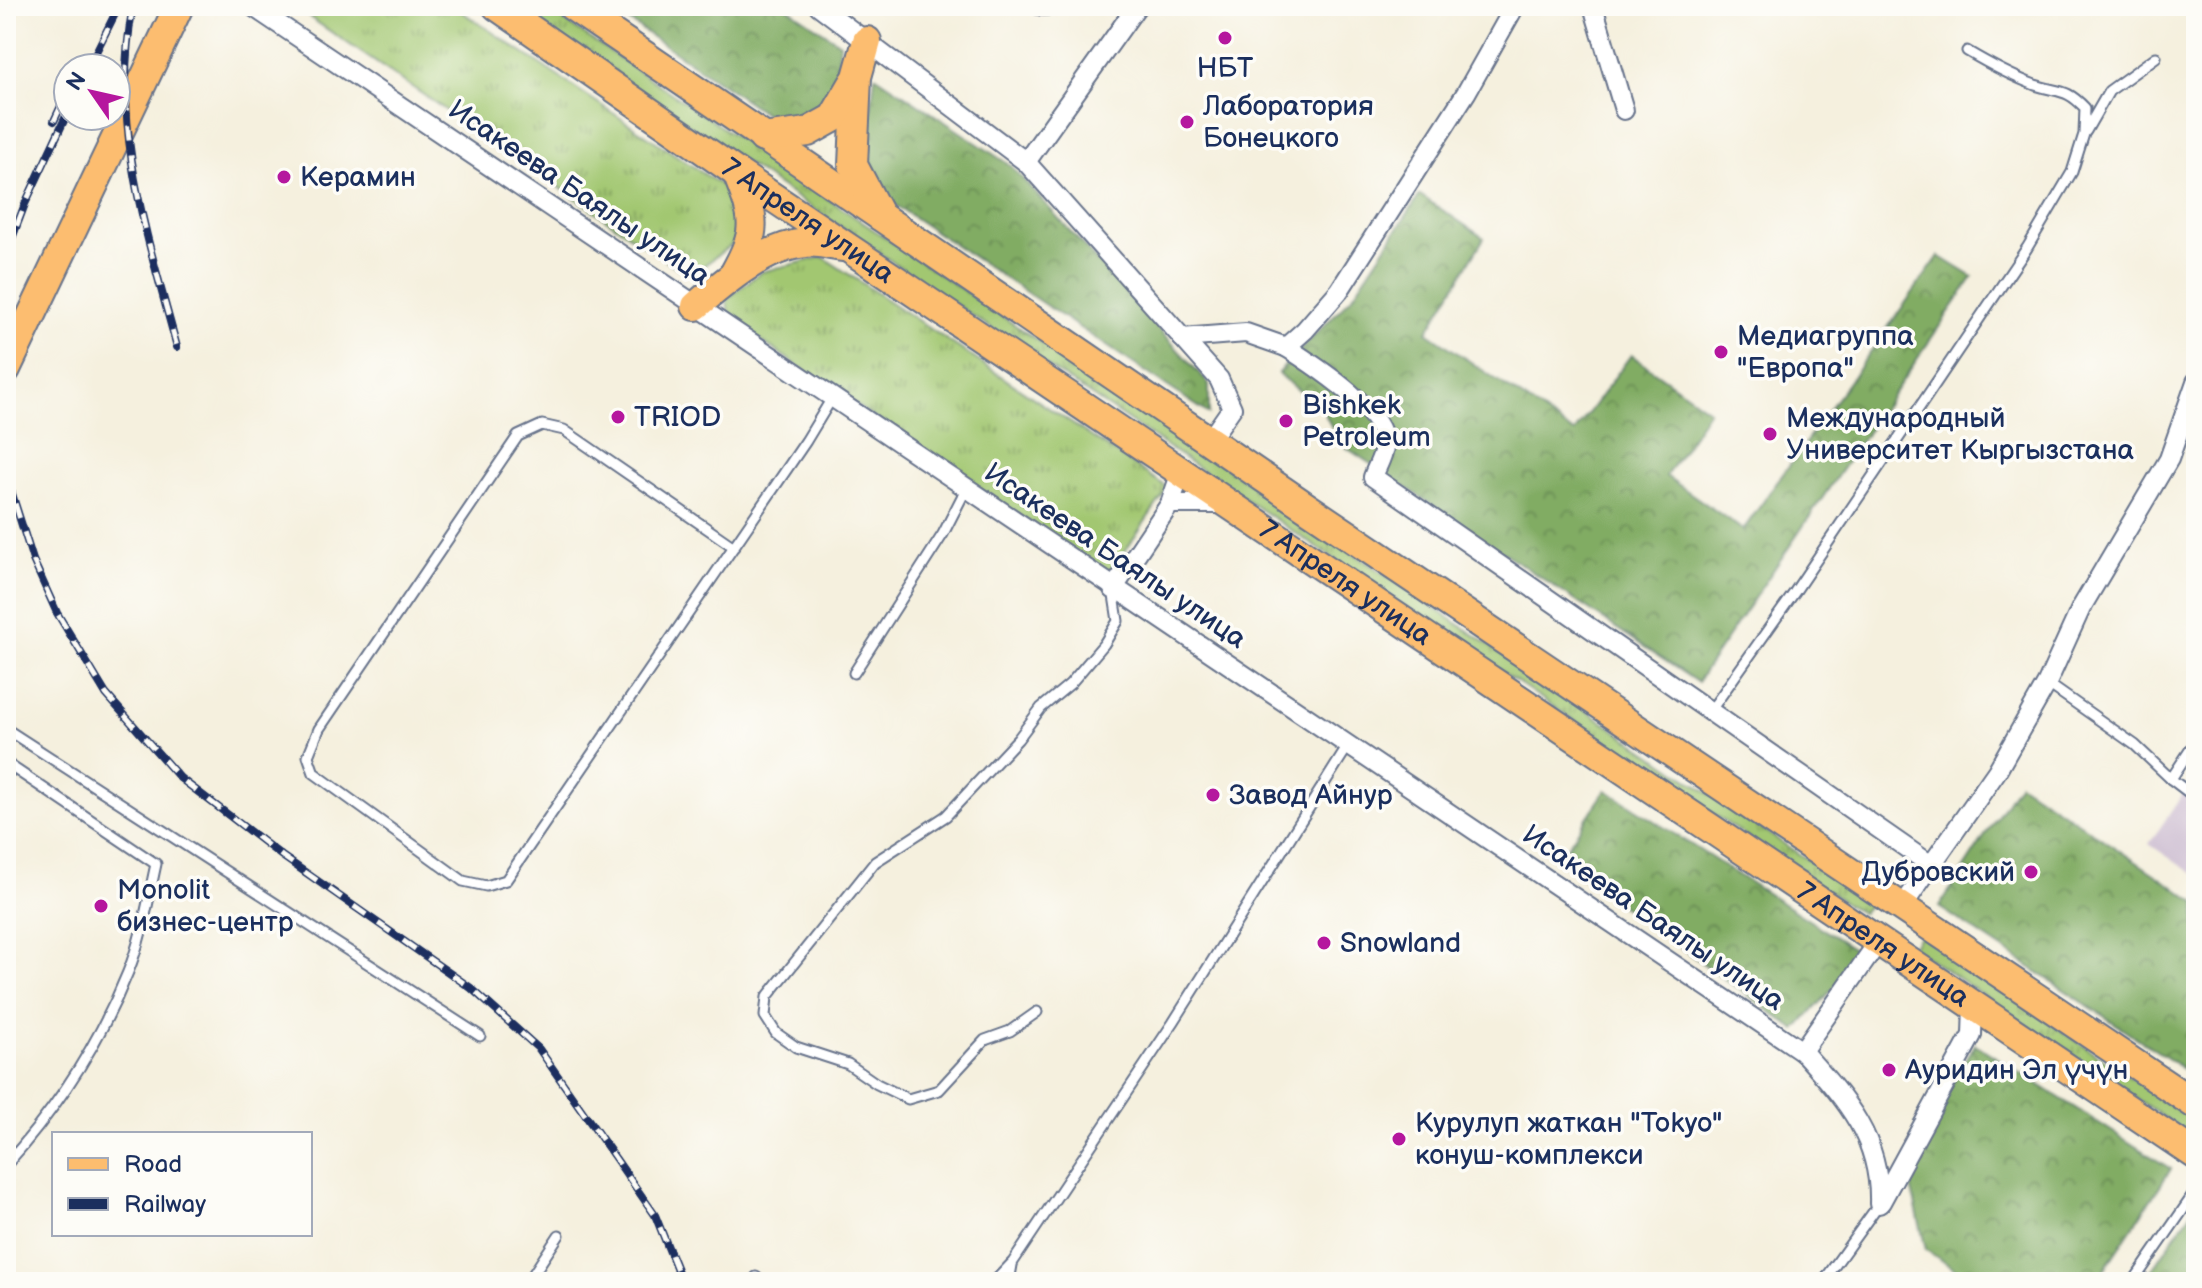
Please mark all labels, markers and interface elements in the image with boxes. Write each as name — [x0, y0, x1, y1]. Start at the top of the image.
marker: НБТ — [1216, 29, 1234, 47]
north arrow — [52, 52, 132, 132]
place label: НБТ — [1197, 52, 1254, 85]
text: N — [61, 67, 92, 96]
place label: Лаборатория Бонецкого — [1202, 90, 1374, 155]
street label: Исакеева Баялы улица — [442, 93, 716, 293]
marker: Лаборатория Бонецкого — [1178, 113, 1196, 131]
street label: 7 Апреля улица — [715, 151, 901, 291]
place label: Керамин — [300, 161, 416, 194]
marker: Керамин — [275, 168, 293, 186]
place label: Медиагруппа "Европа" — [1737, 320, 1914, 385]
marker: Медиагруппа "Европа" — [1712, 343, 1730, 361]
place label: Bishkek Petroleum — [1302, 389, 1431, 454]
place label: TRIOD — [634, 401, 721, 434]
place label: Международный Университет Кыргызстана — [1786, 402, 2134, 467]
marker: TRIOD — [609, 408, 627, 426]
marker: Bishkek Petroleum — [1277, 412, 1295, 430]
marker: Международный Университет Кыргызстана — [1761, 425, 1779, 443]
street label: Исакеева Баялы улица — [978, 456, 1252, 656]
street label: 7 Апреля улица — [1253, 513, 1438, 653]
place label: Завод Айнур — [1229, 779, 1393, 812]
marker: Завод Айнур — [1204, 786, 1222, 804]
street label: Исакеева Баялы улица — [1516, 818, 1790, 1018]
place label: Дубровский — [1862, 856, 2015, 889]
marker: Дубровский — [2022, 863, 2040, 881]
place label: Monolit бизнес-центр — [117, 874, 294, 939]
street label: 7 Апреля улица — [1791, 875, 1976, 1014]
marker: Monolit бизнес-центр — [92, 897, 110, 915]
place label: Snowland — [1340, 927, 1461, 960]
marker: Snowland — [1315, 934, 1333, 952]
place label: Ауридин Эл үчүн — [1904, 1054, 2128, 1087]
marker: Ауридин Эл үчүн — [1880, 1061, 1898, 1079]
place label: Курулуп жаткан "Tokyo" конуш-комплекси — [1415, 1107, 1723, 1172]
marker: Курулуп жаткан "Tokyo" конуш-комплекси — [1390, 1130, 1408, 1148]
legend — [52, 1132, 312, 1236]
text: Road — [124, 1150, 182, 1179]
text: Railway — [124, 1190, 206, 1219]

